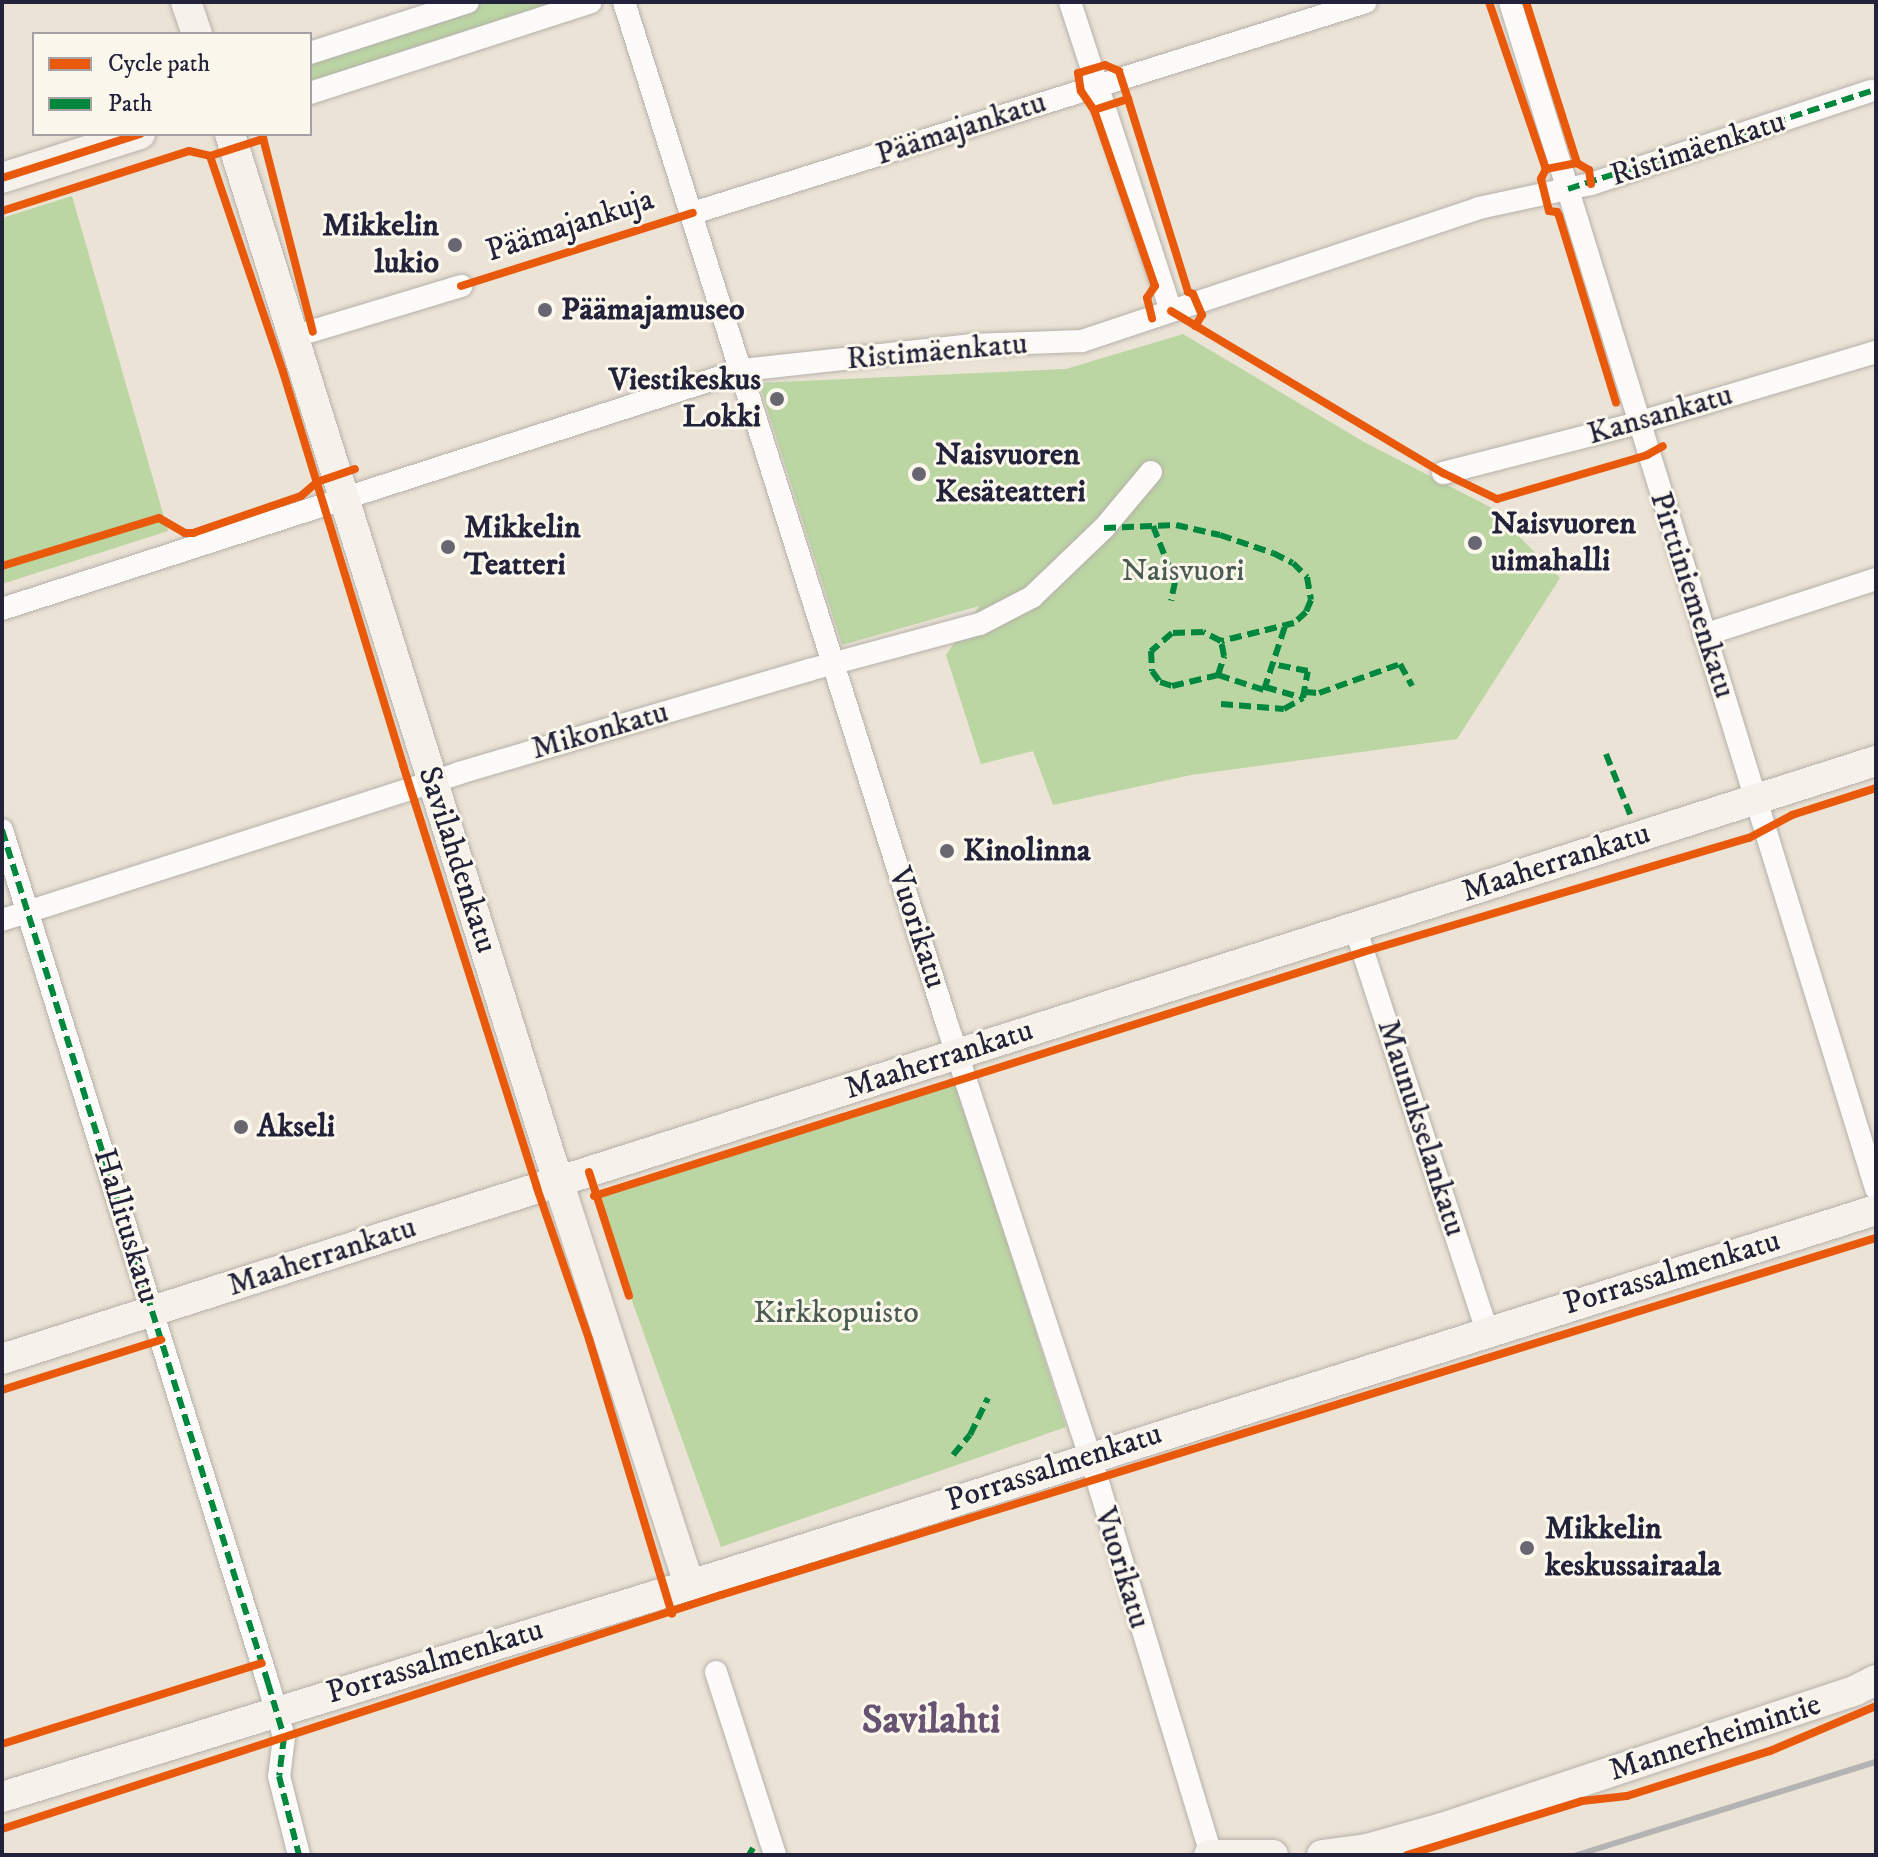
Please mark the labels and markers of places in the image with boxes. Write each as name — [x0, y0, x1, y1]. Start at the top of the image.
place label: Mikkelin lukio — [322, 208, 439, 283]
marker: Mikkelin lukio — [446, 236, 464, 254]
place label: Päämajamuseo — [561, 291, 745, 329]
marker: Päämajamuseo — [536, 301, 554, 319]
place label: Viestikeskus Lokki — [609, 362, 761, 437]
marker: Viestikeskus Lokki — [768, 390, 786, 408]
place label: Naisvuoren Kesäteatteri — [935, 437, 1086, 512]
marker: Naisvuoren Kesäteatteri — [910, 465, 928, 483]
place label: Naisvuoren uimahalli — [1491, 506, 1636, 581]
place label: Mikkelin Teatteri — [464, 510, 581, 585]
marker: Naisvuoren uimahalli — [1466, 534, 1484, 552]
marker: Mikkelin Teatteri — [439, 538, 457, 556]
place label: Kinolinna — [963, 832, 1091, 870]
marker: Kinolinna — [938, 842, 956, 860]
place label: Akseli — [257, 1108, 335, 1146]
marker: Akseli — [232, 1118, 250, 1136]
place label: Mikkelin keskussairaala — [1545, 1511, 1721, 1586]
marker: Mikkelin keskussairaala — [1516, 1537, 1538, 1559]

